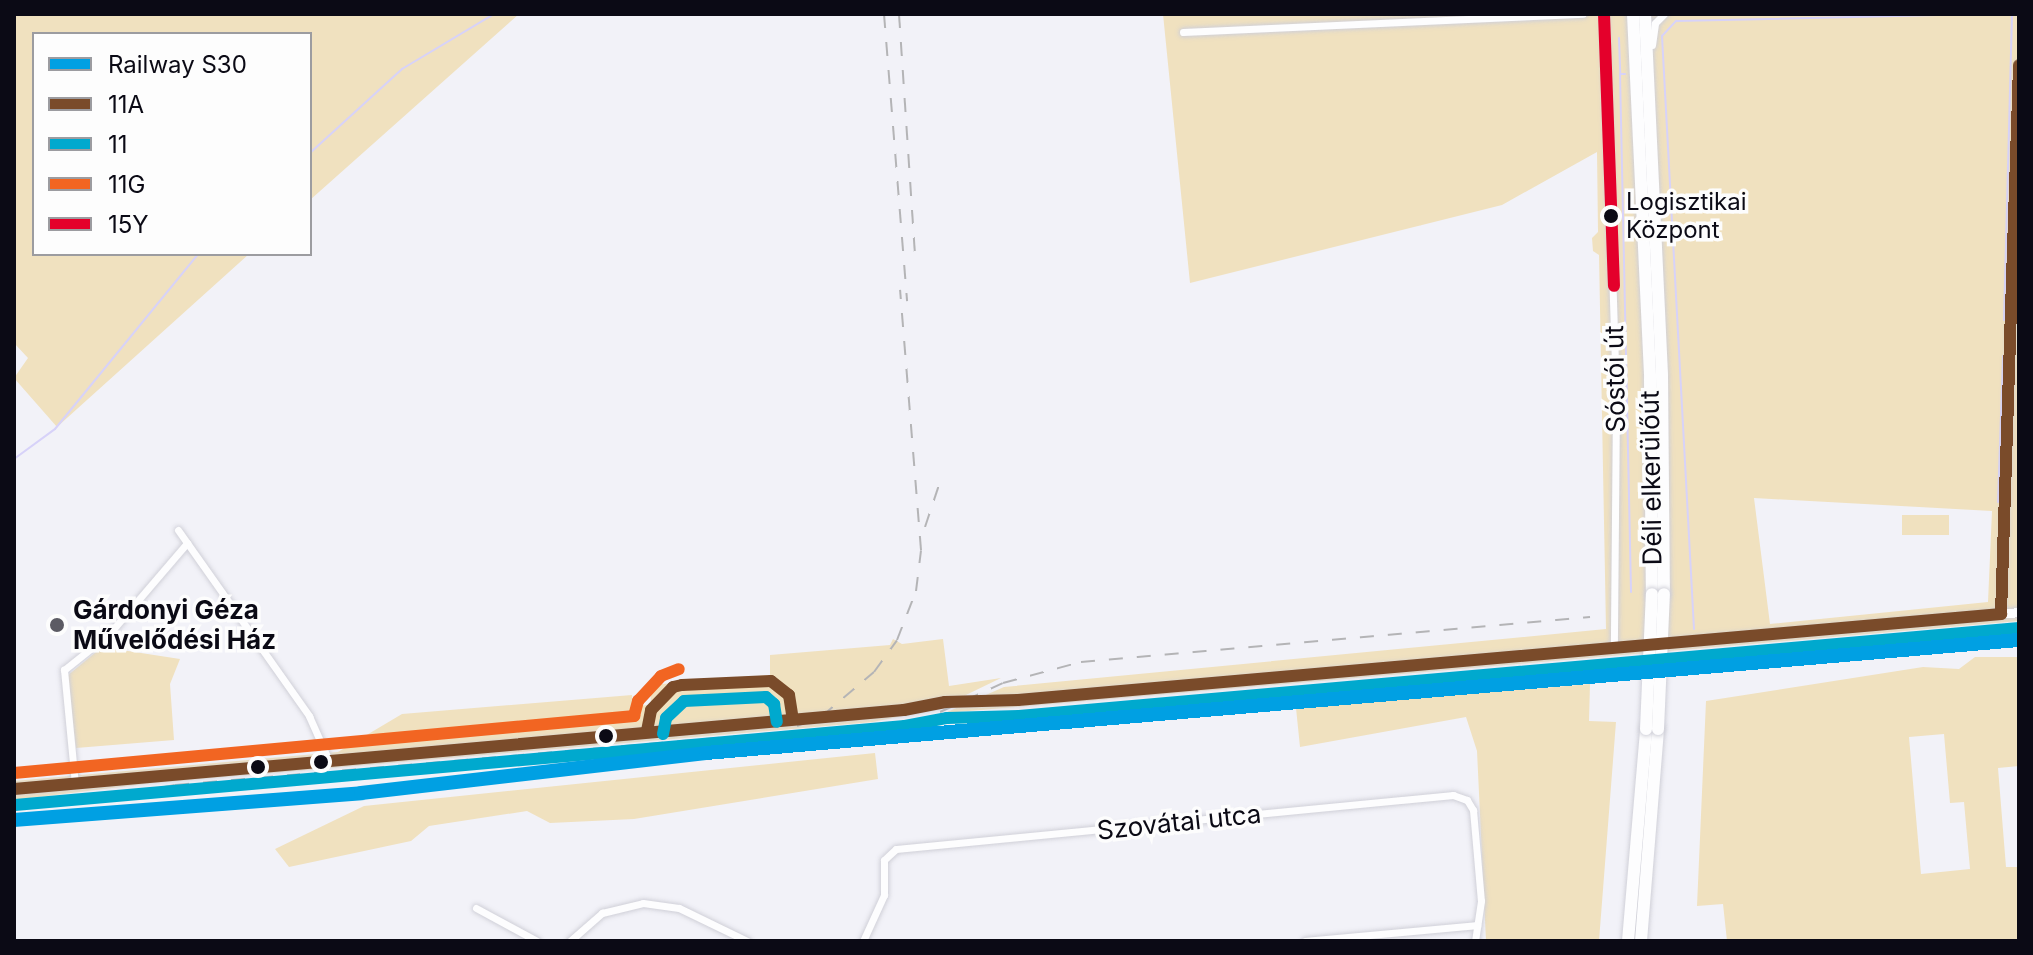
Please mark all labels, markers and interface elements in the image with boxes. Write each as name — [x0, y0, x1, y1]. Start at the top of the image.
legend — [32, 32, 312, 256]
text: Railway S30 — [108, 50, 247, 79]
text: 11A — [108, 90, 144, 119]
text: 11 — [108, 130, 128, 159]
text: 11G — [108, 170, 145, 199]
place label: Logisztikai Központ — [1626, 188, 1747, 244]
marker: Logisztikai Központ — [1603, 208, 1619, 224]
text: 15Y — [108, 210, 149, 239]
street label: Sóstói út — [1598, 325, 1632, 433]
street label: Déli elkerülőút — [1634, 390, 1668, 566]
place label: Gárdonyi Géza Művelődési Ház — [73, 594, 276, 656]
marker: Gárdonyi Géza Művelődési Ház — [48, 616, 66, 634]
unlabelled marker — [598, 728, 614, 744]
unlabelled marker — [313, 754, 329, 770]
unlabelled marker — [250, 759, 266, 775]
street label: Szovátai utca — [1095, 798, 1263, 846]

